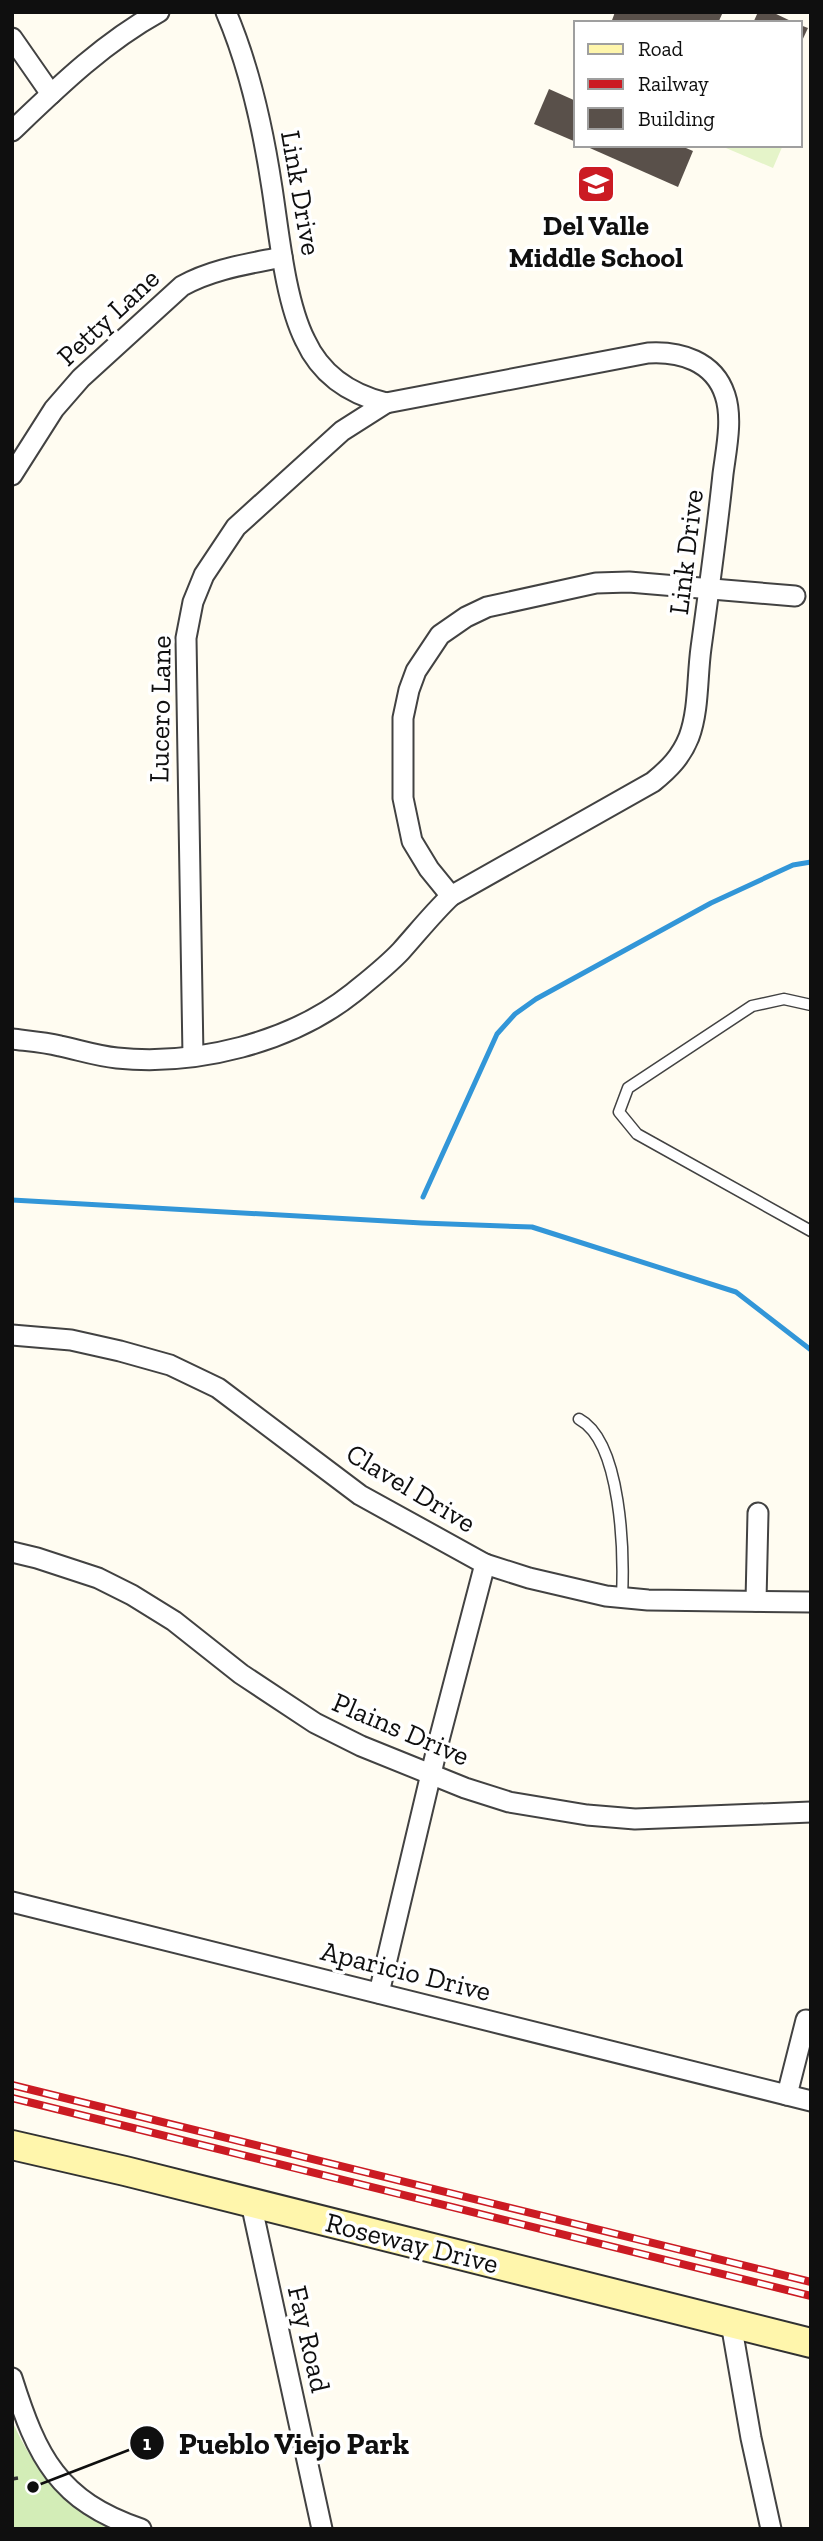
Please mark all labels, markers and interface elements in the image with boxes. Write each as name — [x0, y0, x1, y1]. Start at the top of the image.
legend — [574, 21, 802, 147]
text: Road — [638, 36, 684, 61]
text: Railway — [638, 71, 709, 96]
text: Building — [638, 106, 715, 131]
street label: Link Drive — [274, 128, 328, 258]
school or university icon: Del Valle Middle School — [575, 163, 617, 205]
place label: Del Valle Middle School — [509, 209, 683, 274]
street label: Petty Lane — [50, 261, 166, 373]
street label: Link Drive — [662, 487, 710, 617]
street label: Lucero Lane — [142, 635, 178, 783]
street label: Clavel Drive — [340, 1436, 482, 1540]
street label: Plains Drive — [328, 1685, 474, 1773]
street label: Aparicio Drive — [318, 1934, 494, 2008]
street label: Roseway Drive — [322, 2206, 502, 2280]
street label: Fay Road — [281, 2282, 337, 2396]
callout: Pueblo Viejo Park — [130, 2418, 424, 2469]
text: Pueblo Viejo Park — [179, 2426, 410, 2462]
text: 1 — [143, 2430, 152, 2455]

